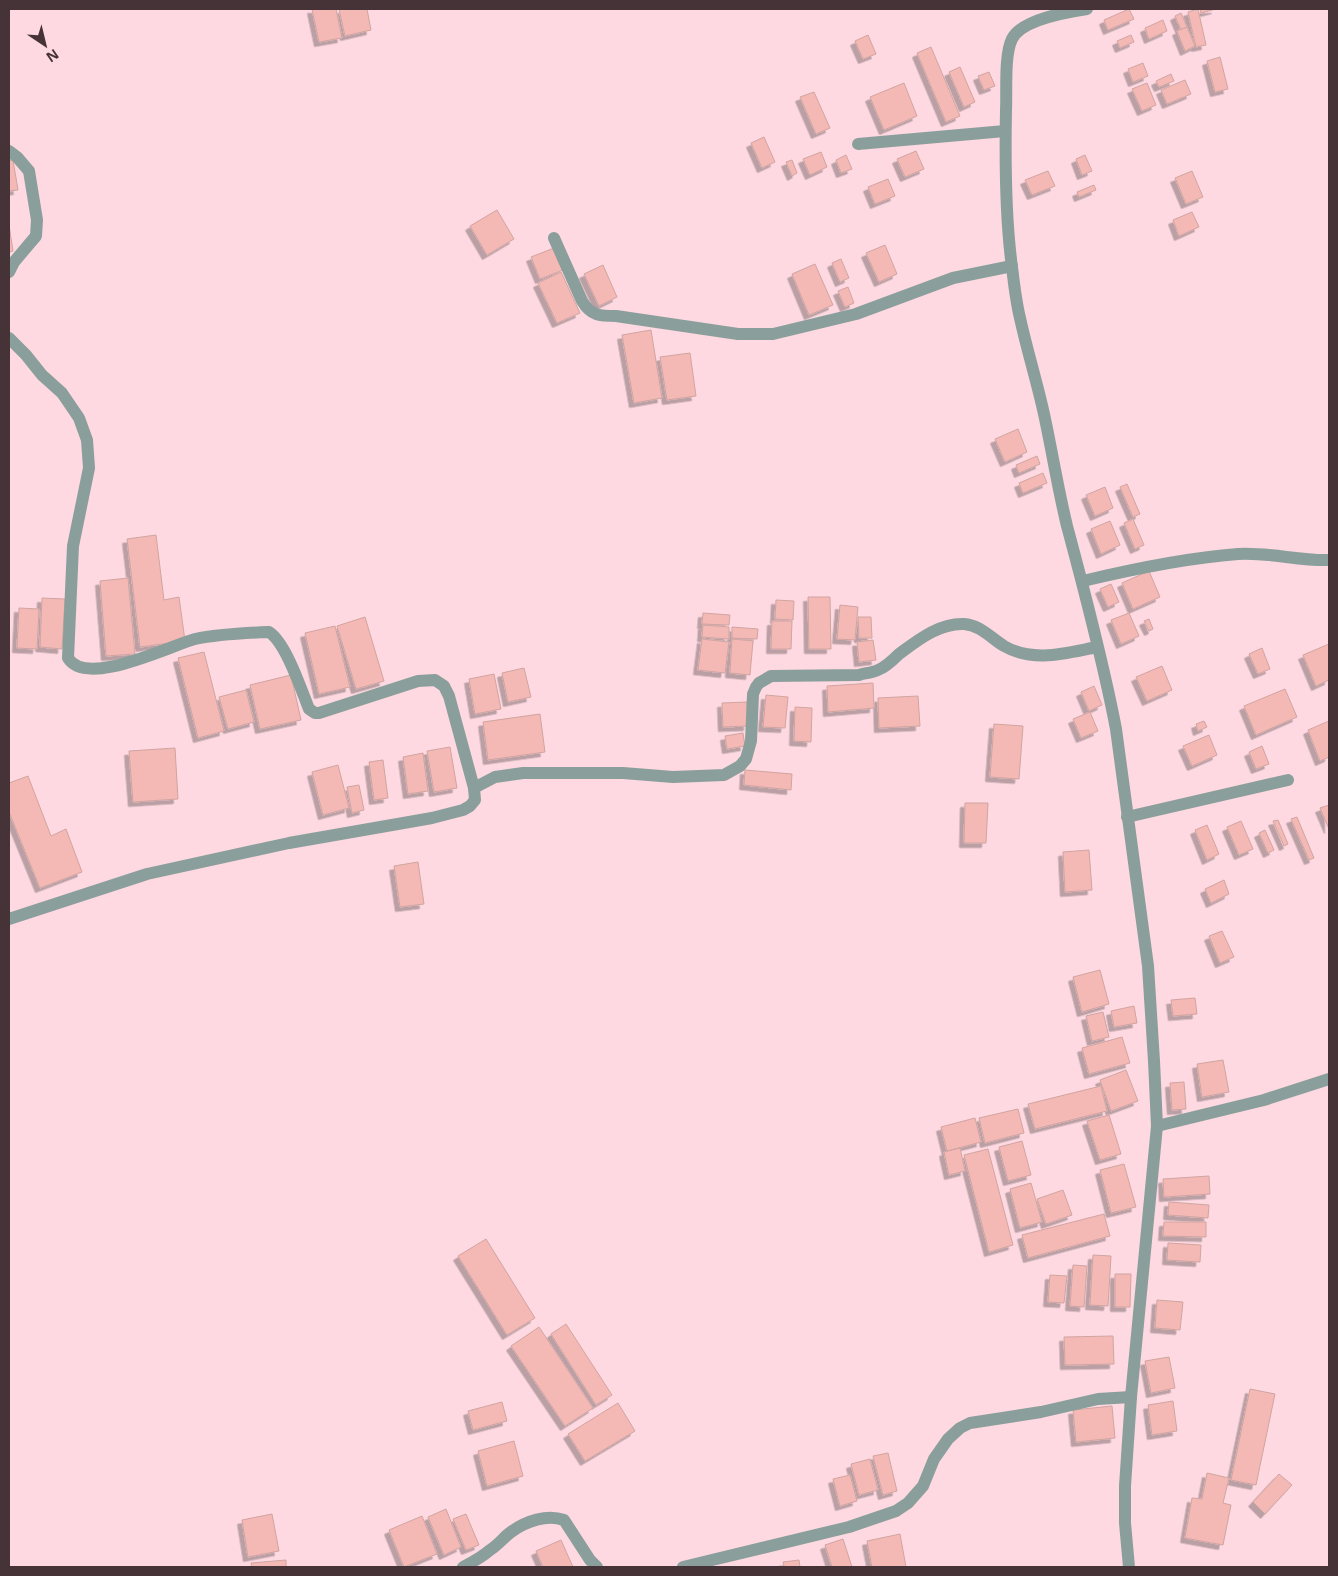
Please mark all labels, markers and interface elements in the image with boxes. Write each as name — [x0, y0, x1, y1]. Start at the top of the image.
north arrow — [20, 20, 70, 70]
text: N — [43, 45, 63, 67]

